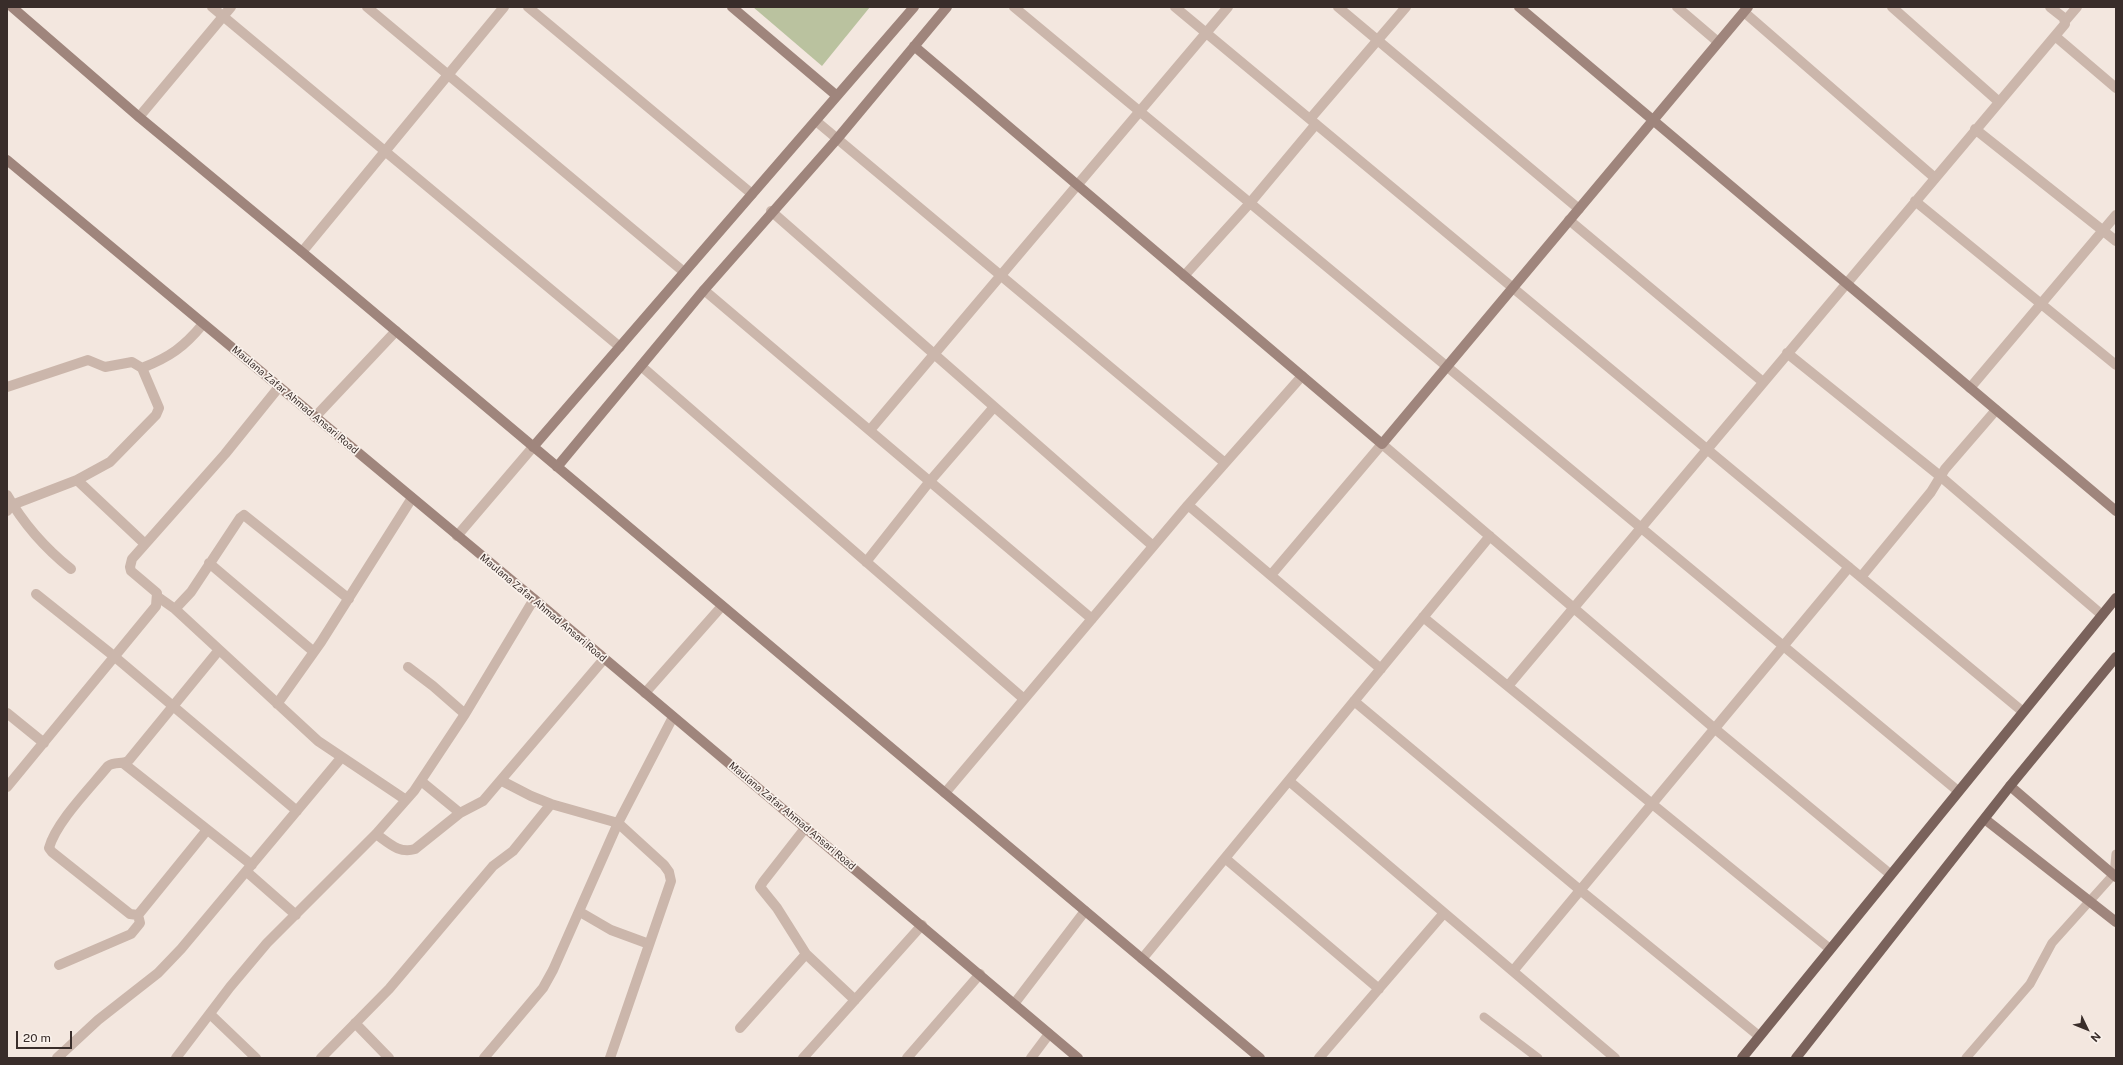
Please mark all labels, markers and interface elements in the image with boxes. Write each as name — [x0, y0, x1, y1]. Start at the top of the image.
street label: Maulana Zafar Ahmad Ansari Road — [229, 344, 361, 456]
street label: Maulana Zafar Ahmad Ansari Road — [477, 552, 609, 664]
street label: Maulana Zafar Ahmad Ansari Road — [726, 760, 858, 872]
north arrow — [2067, 1009, 2107, 1049]
scale bar — [18, 1023, 74, 1049]
text: N — [2088, 1030, 2103, 1044]
text: 20 m — [23, 1031, 51, 1045]

